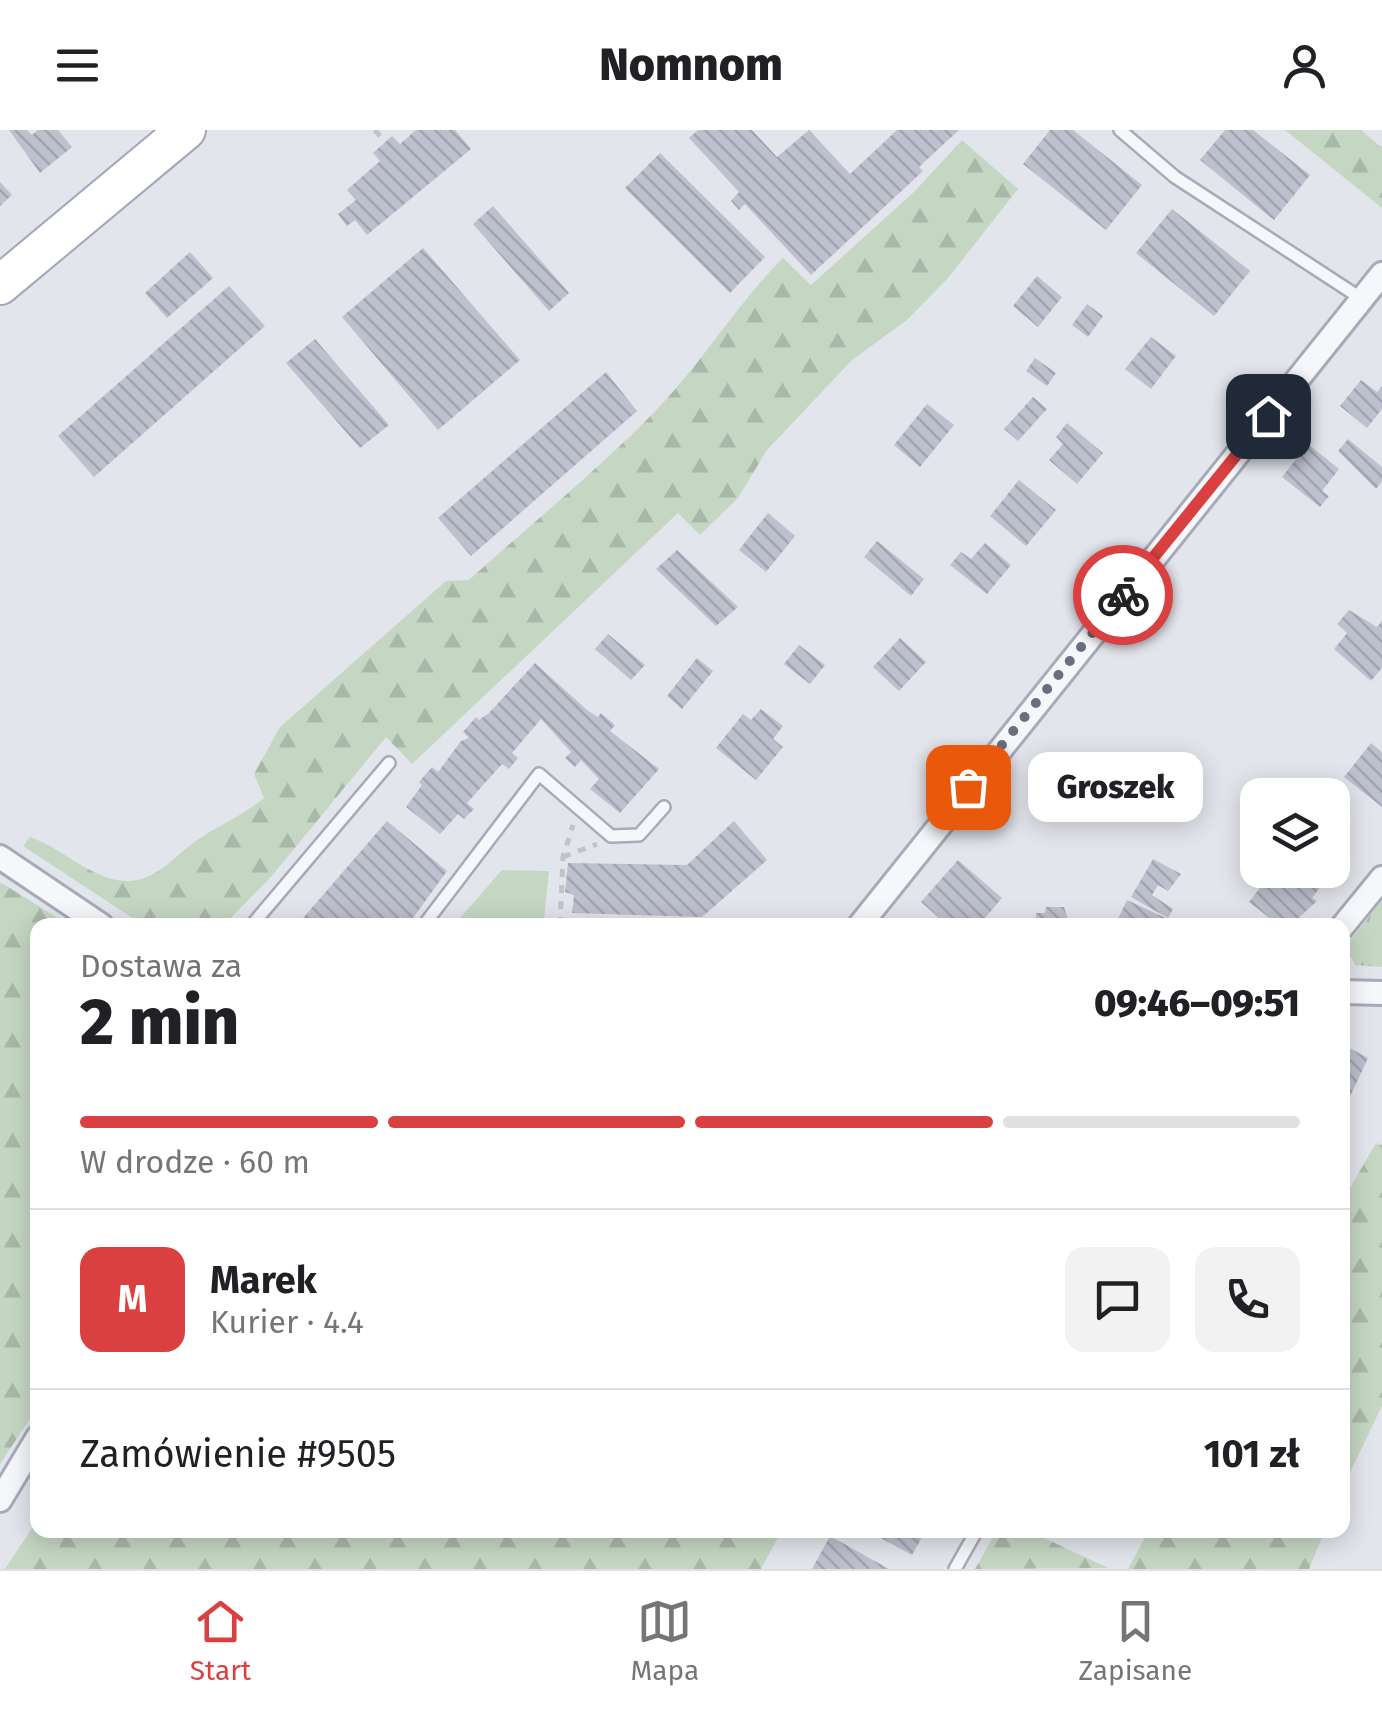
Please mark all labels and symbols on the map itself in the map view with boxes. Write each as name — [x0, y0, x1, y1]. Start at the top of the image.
pin — [1226, 374, 1311, 459]
courier — [1073, 545, 1173, 645]
pin — [926, 745, 1011, 830]
callout: Groszek — [1028, 752, 1203, 822]

